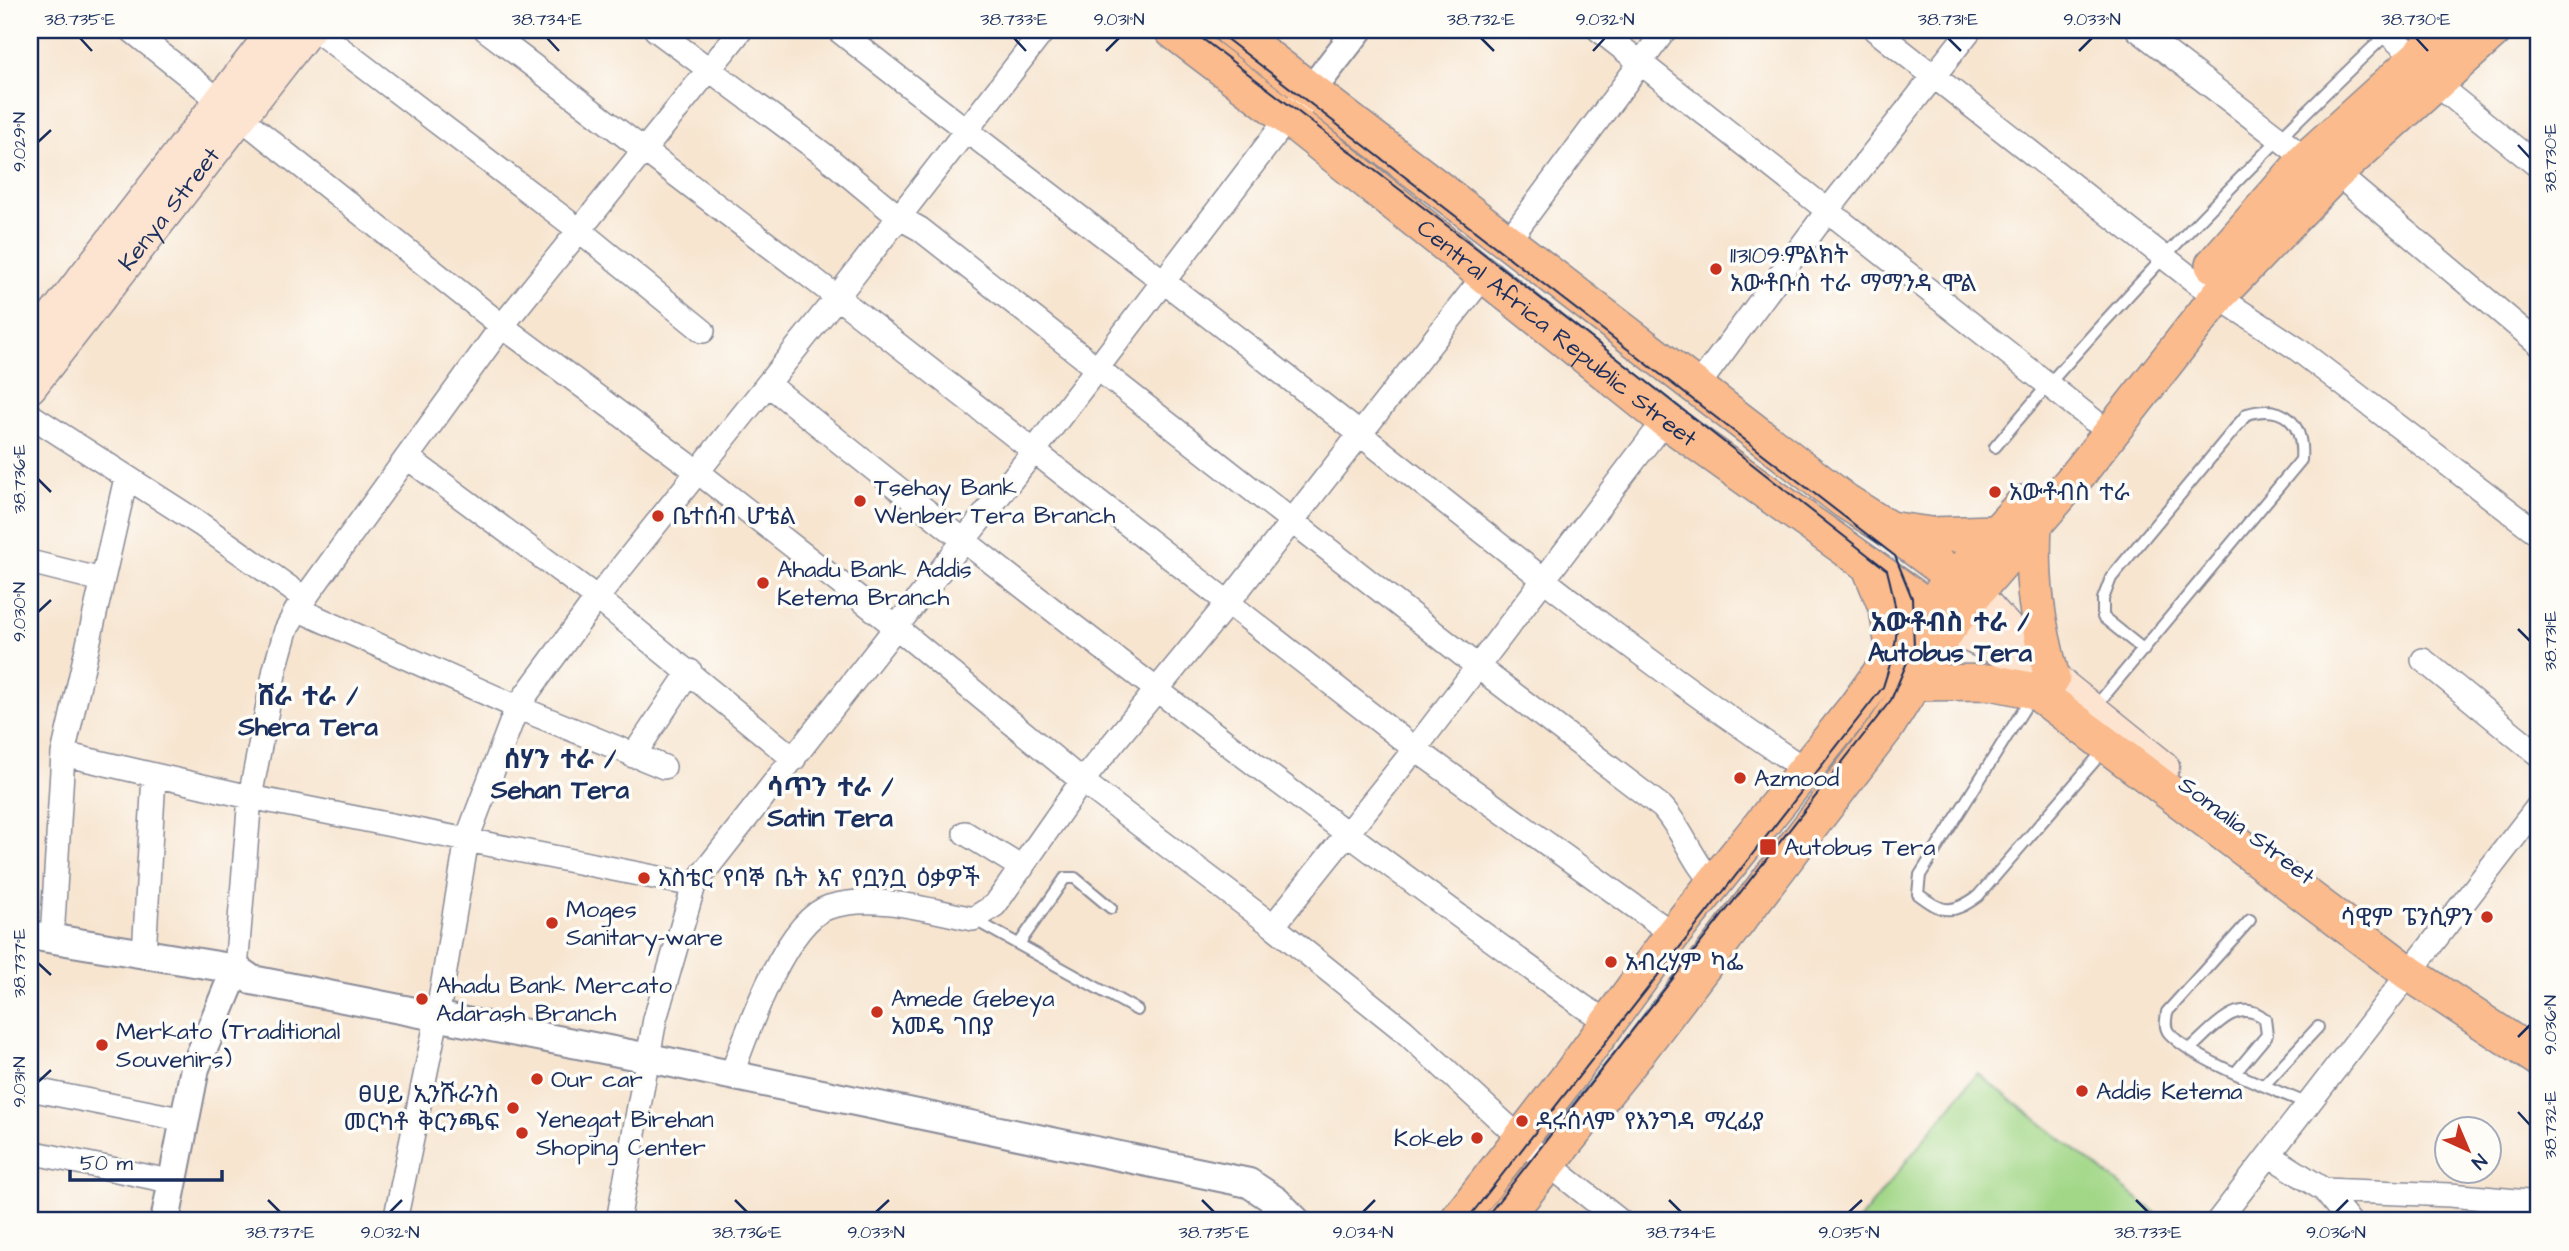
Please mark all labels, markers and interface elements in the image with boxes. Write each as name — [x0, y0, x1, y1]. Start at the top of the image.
text: 38.735°E — [45, 7, 116, 32]
text: 38.734°E — [512, 7, 583, 32]
text: 38.733°E — [980, 7, 1048, 32]
text: 9.031°N — [1094, 7, 1144, 32]
text: 38.732°E — [1447, 7, 1516, 32]
text: 9.032°N — [1576, 7, 1634, 32]
text: 38.731°E — [1918, 7, 1979, 32]
text: 9.033°N — [2063, 7, 2121, 32]
text: 38.730°E — [2381, 7, 2451, 32]
text: 9.029°N — [7, 112, 32, 172]
text: 38.730°E — [2538, 123, 2563, 193]
street label: Kenya Street — [111, 140, 229, 278]
street label: Central Africa Republic Street — [1409, 212, 1704, 456]
place label: 113109:ምልክት አውቶቡስ ተራ ማማንዳ ሞል — [1730, 239, 1976, 301]
marker: 113109:ምልክት አውቶቡስ ተራ ማማንዳ ሞል — [1708, 261, 1724, 277]
text: 38.736°E — [7, 444, 32, 514]
place label: Tsehay Bank Wenber Tera Branch — [874, 471, 1116, 533]
place label: አውቶብስ ተራ — [2009, 476, 2130, 510]
marker: አውቶብስ ተራ — [1987, 484, 2003, 500]
marker: Tsehay Bank Wenber Tera Branch — [852, 493, 868, 509]
place label: ቤተሰብ ሆቴል — [672, 500, 796, 534]
marker: ቤተሰብ ሆቴል — [650, 508, 666, 524]
place label: Ahadu Bank Addis Ketema Branch — [777, 553, 972, 615]
marker: Ahadu Bank Addis Ketema Branch — [755, 575, 771, 591]
text: 9.030°N — [7, 582, 32, 642]
district label: አውቶብስ ተራ / Autobus Tera — [1868, 605, 2033, 671]
text: 38.731°E — [2538, 610, 2563, 671]
district label: ሸራ ተራ / Shera Tera — [237, 679, 379, 745]
district label: ሰሃን ተራ / Sehan Tera — [490, 742, 630, 808]
place label: Azmood — [1754, 762, 1839, 796]
street label: Somalia Street — [2171, 768, 2322, 894]
district label: ሳጥን ተራ / Satin Tera — [766, 770, 894, 836]
marker: Azmood — [1732, 770, 1748, 786]
place label: Autobus Tera — [1784, 831, 1935, 865]
marker: Autobus Tera — [1758, 837, 1778, 857]
place label: አስቴር የባኞ ቤት እና የቧንቧ ዕቃዎች — [658, 862, 980, 896]
marker: አስቴር የባኞ ቤት እና የቧንቧ ዕቃዎች — [636, 870, 652, 886]
place label: Moges Sanitary-ware — [566, 893, 723, 956]
place label: ሳዊም ፔንሲዎን — [2341, 901, 2473, 935]
marker: ሳዊም ፔንሲዎን — [2479, 909, 2495, 925]
marker: Moges Sanitary-ware — [544, 915, 560, 931]
text: 38.737°E — [7, 928, 32, 998]
place label: አብረሃም ካፌ — [1625, 946, 1744, 980]
marker: አብረሃም ካፌ — [1603, 954, 1619, 970]
place label: Ahadu Bank Mercato Adarash Branch — [436, 969, 672, 1031]
place label: Amede Gebeya አመዴ ገበያ — [891, 982, 1054, 1044]
marker: Ahadu Bank Mercato Adarash Branch — [414, 991, 430, 1007]
text: 9.036°N — [2538, 995, 2563, 1055]
marker: Amede Gebeya አመዴ ገበያ — [869, 1004, 885, 1020]
place label: Merkato (Traditional Souvenirs) — [116, 1015, 340, 1077]
marker: Merkato (Traditional Souvenirs) — [94, 1037, 110, 1053]
text: 9.031°N — [7, 1057, 32, 1107]
place label: Our car — [551, 1063, 643, 1097]
marker: Our car — [529, 1071, 545, 1087]
place label: Addis Ketema — [2096, 1075, 2242, 1109]
place label: ፀሀይ ኢንሹራንስ መርካቶ ቅርንጫፍ — [343, 1078, 499, 1140]
marker: Addis Ketema — [2074, 1083, 2090, 1099]
text: 38.732°E — [2538, 1090, 2563, 1159]
marker: ፀሀይ ኢንሹራንስ መርካቶ ቅርንጫፍ — [505, 1100, 521, 1116]
place label: Yenegat Birehan Shoping Center — [536, 1103, 714, 1166]
place label: ዳሩሰላም የእንግዳ ማረፊያ — [1536, 1105, 1764, 1139]
marker: ዳሩሰላም የእንግዳ ማረፊያ — [1514, 1113, 1530, 1129]
north arrow — [2432, 1114, 2502, 1184]
place label: Kokeb — [1394, 1122, 1464, 1156]
marker: Yenegat Birehan Shoping Center — [514, 1125, 530, 1141]
marker: Kokeb — [1469, 1130, 1485, 1146]
scale bar — [70, 1139, 222, 1183]
text: N — [2465, 1147, 2492, 1175]
text: 50 m — [80, 1149, 134, 1178]
text: 38.737°E — [245, 1220, 315, 1245]
text: 9.032°N — [361, 1220, 419, 1245]
text: 38.736°E — [712, 1220, 782, 1245]
text: 9.033°N — [847, 1220, 905, 1245]
text: 38.735°E — [1179, 1220, 1250, 1245]
text: 9.034°N — [1333, 1220, 1393, 1245]
text: 38.734°E — [1646, 1220, 1717, 1245]
text: 9.035°N — [1818, 1220, 1880, 1245]
text: 38.733°E — [2114, 1220, 2182, 1245]
text: 9.036°N — [2306, 1220, 2366, 1245]

